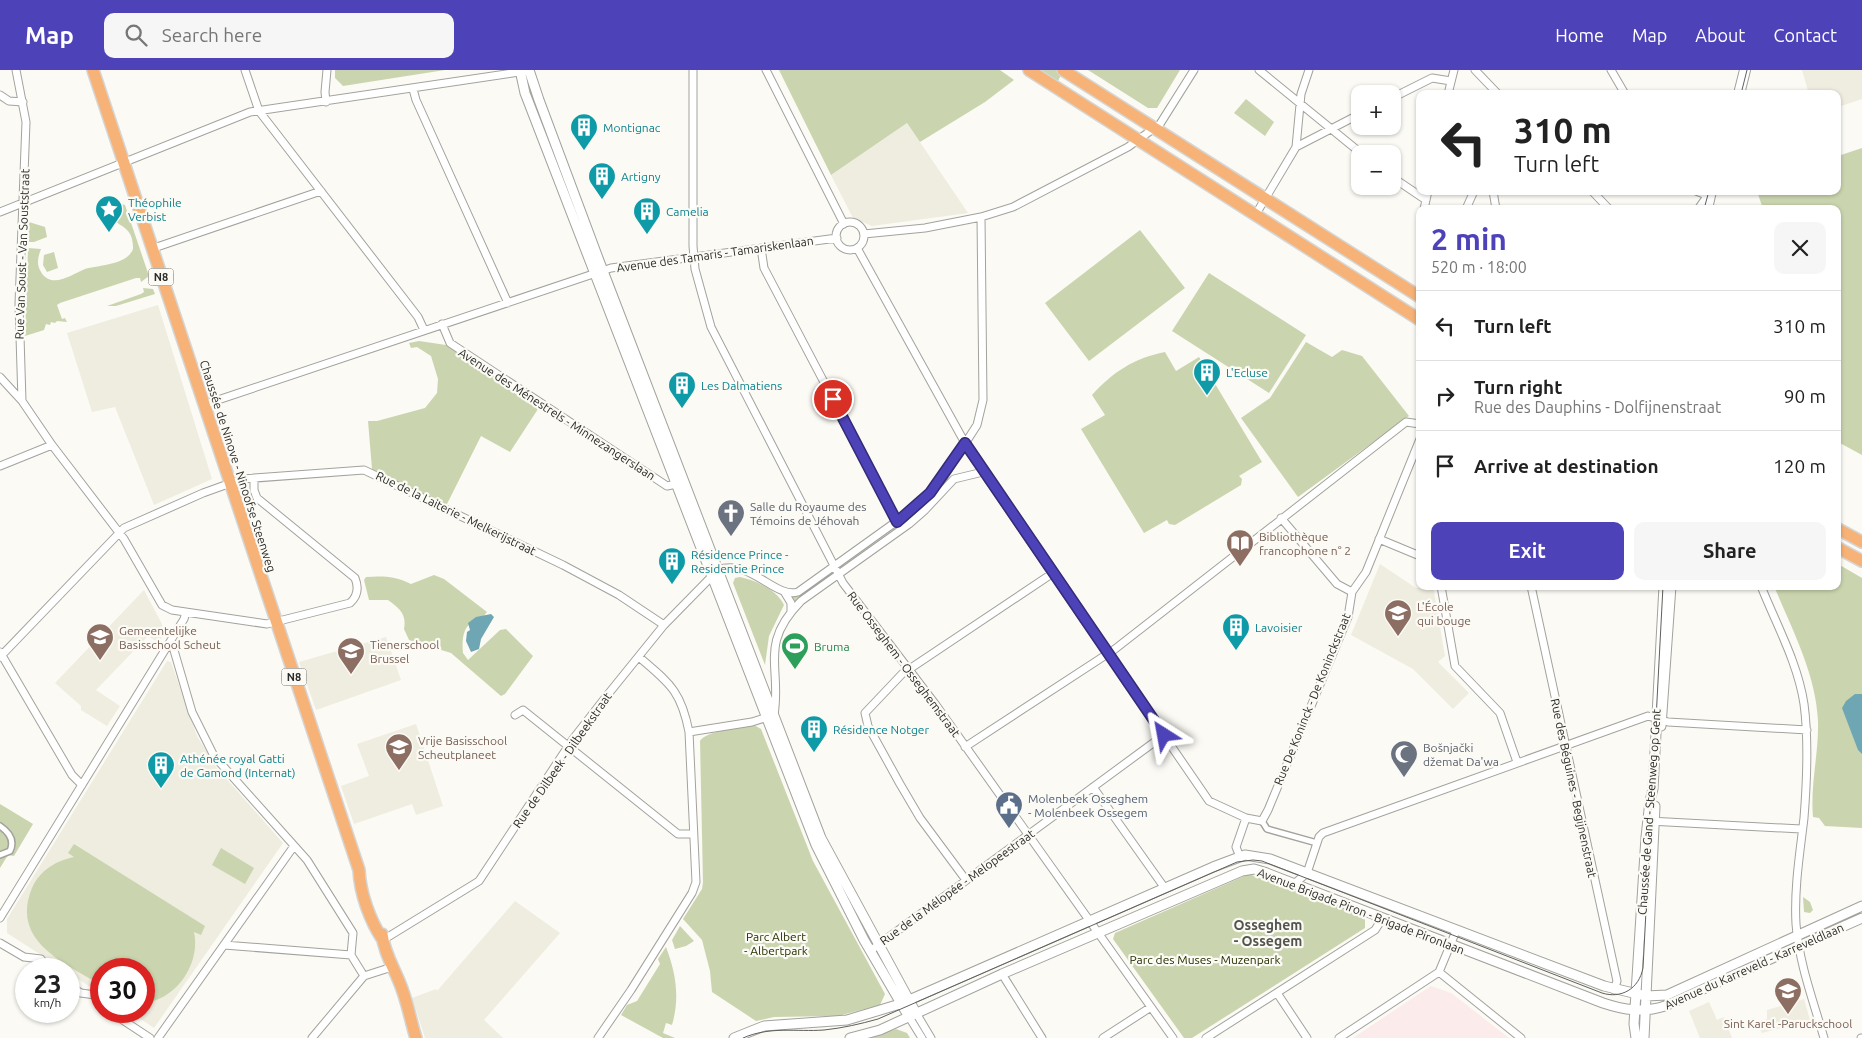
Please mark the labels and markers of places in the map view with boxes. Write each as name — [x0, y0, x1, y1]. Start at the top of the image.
building icon: Montignac — [569, 112, 599, 151]
place label: Montignac — [603, 121, 661, 134]
building icon: Artigny — [587, 161, 617, 200]
place label: Artigny — [621, 170, 661, 183]
place icon: Théophile Verbist — [94, 194, 124, 233]
place label: Théophile Verbist — [128, 196, 182, 223]
building icon: Camelia — [632, 196, 662, 235]
place label: Camelia — [666, 205, 709, 218]
building icon: L'Ecluse — [1192, 357, 1222, 396]
place label: L'Ecluse — [1226, 366, 1268, 379]
building icon: Les Dalmatiens — [667, 370, 697, 409]
pin — [812, 378, 854, 420]
place label: Les Dalmatiens — [701, 379, 782, 392]
church icon: Salle du Royaume des Témoins de Jéhovah — [716, 498, 746, 537]
place label: Salle du Royaume des Témoins de Jéhovah — [750, 500, 867, 527]
library icon: Bibliothèque francophone n° 2 — [1225, 528, 1255, 567]
place label: Bibliothèque francophone n° 2 — [1259, 530, 1351, 557]
building icon: Résidence Prince - Residentie Prince — [657, 546, 687, 585]
place label: Résidence Prince - Residentie Prince — [691, 548, 789, 575]
school or university icon: L'École qui bouge — [1383, 598, 1413, 637]
place label: L'École qui bouge — [1417, 600, 1471, 627]
building icon: Lavoisier — [1221, 612, 1251, 651]
place label: Lavoisier — [1255, 621, 1303, 634]
school or university icon: Gemeentelijke Basisschool Scheut — [85, 622, 115, 661]
place label: Gemeentelijke Basisschool Scheut — [119, 624, 221, 651]
sports icon: Bruma — [780, 631, 810, 670]
school or university icon: Tienerschool Brussel — [336, 636, 366, 675]
place label: Tienerschool Brussel — [370, 638, 439, 665]
place label: Bruma — [814, 640, 850, 653]
building icon: Résidence Notger — [799, 714, 829, 753]
place label: Résidence Notger — [833, 723, 929, 736]
school or university icon: Vrije Basisschool Scheutplaneet — [384, 732, 414, 771]
place label: Vrije Basisschool Scheutplaneet — [418, 734, 507, 761]
mosque icon: Bošnjački džemat Da'wa — [1389, 739, 1419, 778]
place label: Bošnjački džemat Da'wa — [1423, 741, 1499, 768]
building icon: Athénée royal Gatti de Gamond (Internat) — [146, 750, 176, 789]
place label: Athénée royal Gatti de Gamond (Internat) — [180, 752, 296, 780]
public building icon: Molenbeek Osseghem - Molenbeek Ossegem — [994, 790, 1024, 829]
place label: Molenbeek Osseghem - Molenbeek Ossegem — [1028, 792, 1148, 819]
school or university icon: Sint Karel -Paruckschool — [1773, 976, 1803, 1015]
place label: Sint Karel -Paruckschool — [1724, 1017, 1852, 1030]

